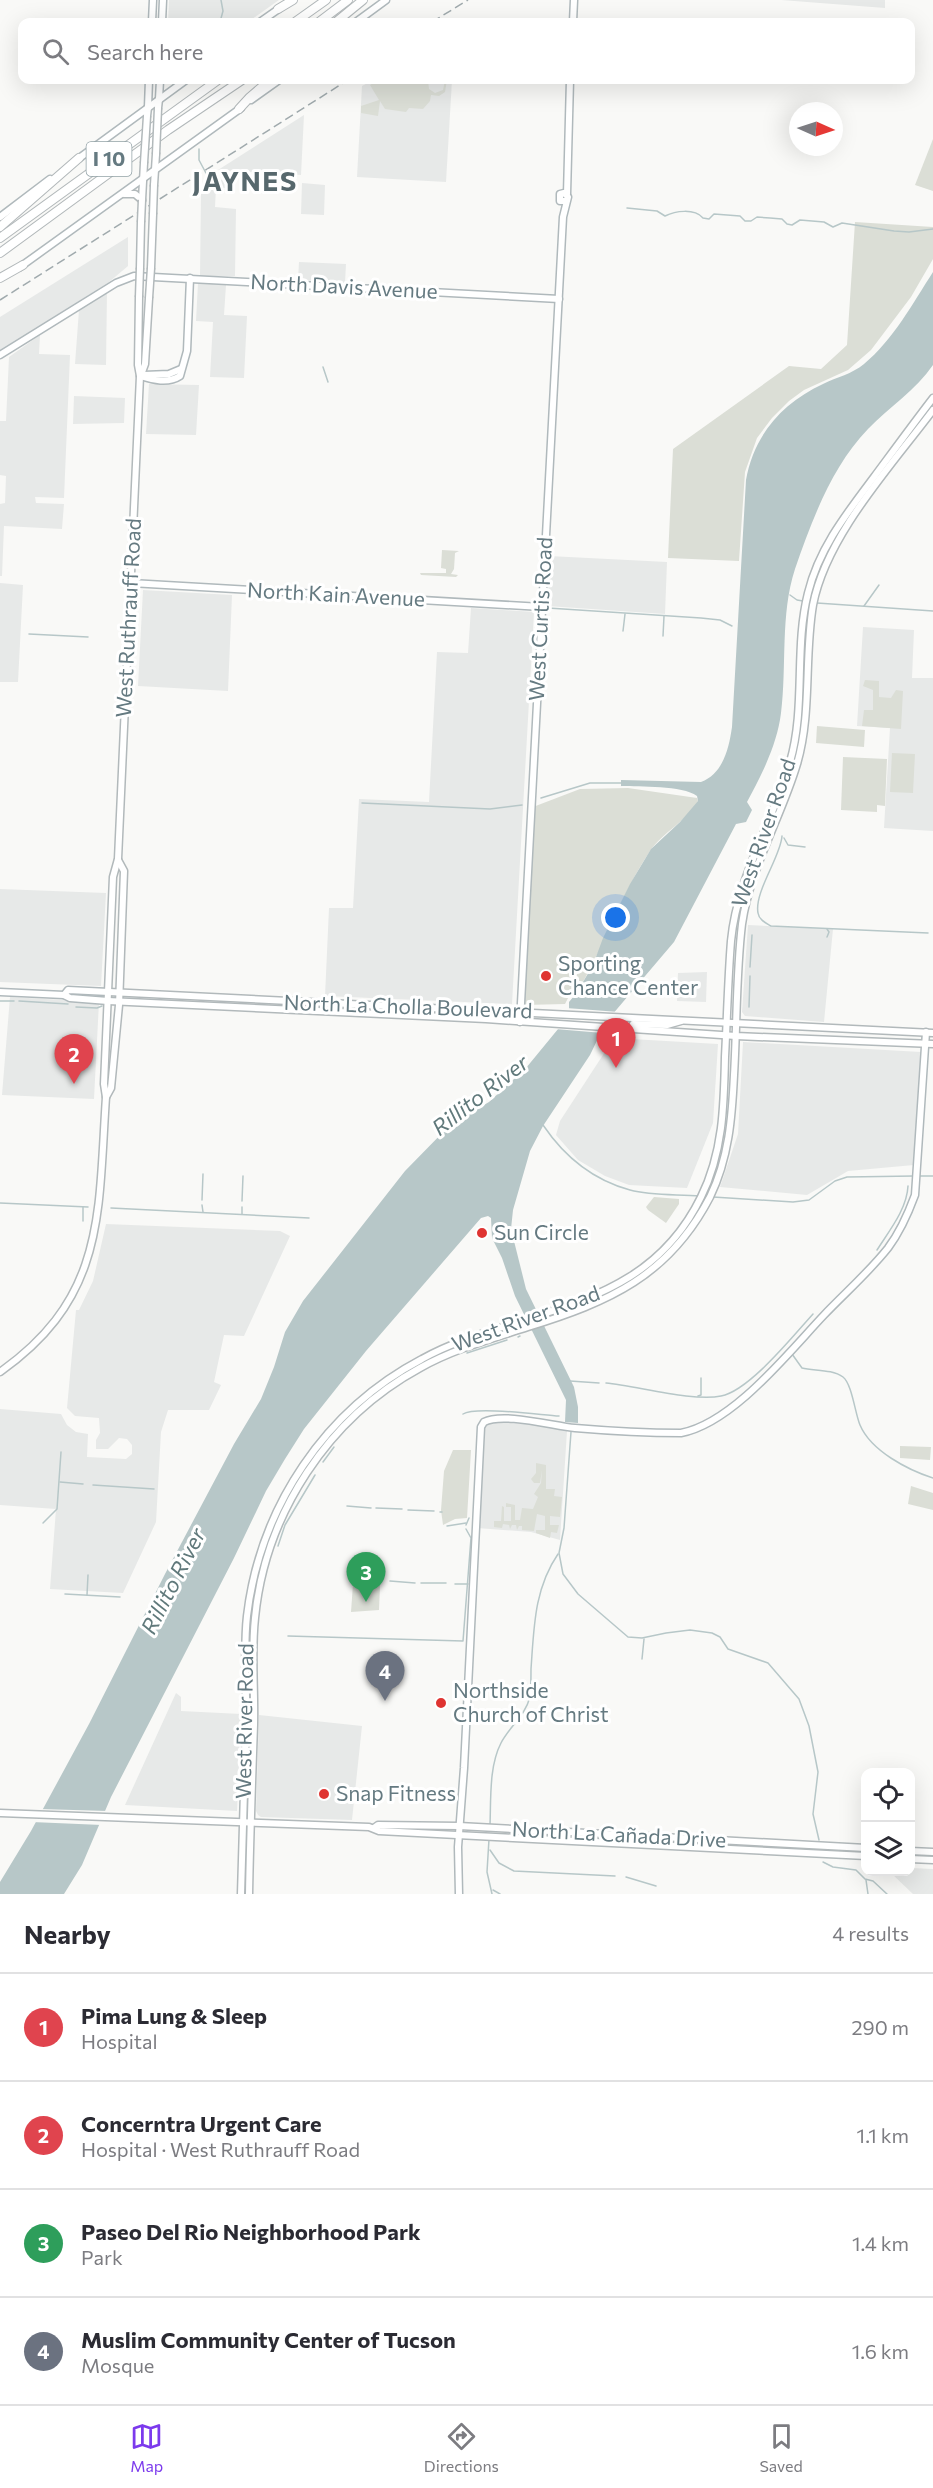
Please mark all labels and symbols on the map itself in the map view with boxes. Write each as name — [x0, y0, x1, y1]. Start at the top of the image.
north arrow — [789, 102, 843, 156]
road number: I 10 — [86, 142, 132, 176]
district label: JAYNES — [192, 164, 298, 197]
street label: North Davis Avenue — [250, 268, 438, 303]
street label: West Ruthrauff Road — [110, 518, 145, 718]
street label: West Curtis Road — [523, 536, 556, 702]
street label: North Kain Avenue — [247, 576, 426, 611]
street label: West River Road — [725, 755, 800, 910]
your location — [601, 903, 630, 932]
place label: Sporting Chance Center — [558, 950, 698, 999]
marker: Sporting Chance Center — [539, 969, 553, 983]
street label: North La Cholla Boulevard — [283, 989, 533, 1022]
pin: 1 — [596, 1018, 636, 1068]
pin: 2 — [54, 1034, 94, 1084]
water label: Rillito River — [426, 1048, 534, 1141]
place label: Sun Circle — [494, 1219, 589, 1244]
marker: Sun Circle — [475, 1226, 489, 1240]
street label: West River Road — [448, 1279, 603, 1356]
water label: Rillito River — [134, 1522, 211, 1638]
pin: 3 — [346, 1552, 386, 1602]
street label: West River Road — [230, 1643, 257, 1799]
pin: 4 — [366, 1652, 404, 1701]
place label: Northside Church of Christ — [453, 1677, 609, 1726]
marker: Northside Church of Christ — [434, 1696, 448, 1710]
place label: Snap Fitness — [336, 1780, 456, 1805]
marker: Snap Fitness — [317, 1787, 331, 1801]
street label: North La Cañada Drive — [511, 1815, 727, 1852]

